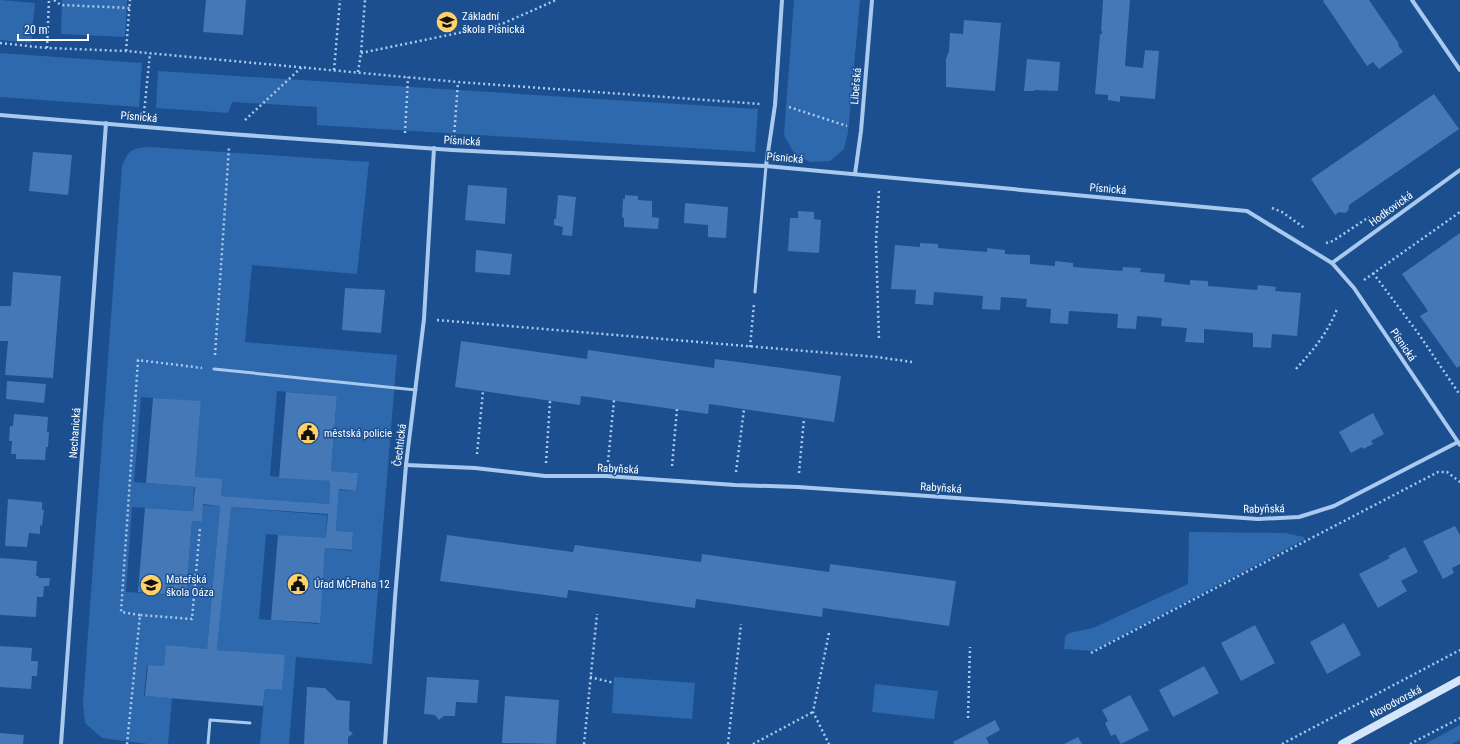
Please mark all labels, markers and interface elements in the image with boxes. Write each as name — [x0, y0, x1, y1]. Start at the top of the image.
school or university icon: Základní škola Písnická — [434, 9, 460, 35]
place label: Základní škola Písnická — [462, 10, 525, 36]
scale bar — [18, 16, 88, 42]
text: 20 m — [24, 23, 48, 37]
street label: Libeřská — [848, 67, 864, 105]
street label: Písnická — [120, 109, 158, 125]
street label: Písnická — [443, 134, 481, 148]
street label: Písnická — [766, 150, 804, 166]
street label: Písnická — [1089, 181, 1127, 197]
street label: Hodkovická — [1367, 189, 1415, 229]
street label: Písnická — [1387, 326, 1419, 364]
street label: Nechanická — [67, 407, 83, 459]
public building icon: městská policie — [295, 420, 321, 446]
street label: Čechtická — [390, 423, 409, 467]
place label: městská policie — [324, 427, 392, 440]
street label: Rabyňská — [597, 461, 639, 477]
street label: Rabyňská — [920, 480, 962, 496]
street label: Rabyňská — [1243, 502, 1285, 516]
public building icon: Úřad MČPraha 12 — [285, 571, 311, 597]
school or university icon: Mateřská škola Oáza — [138, 572, 164, 598]
place label: Mateřská škola Oáza — [166, 573, 214, 599]
place label: Úřad MČPraha 12 — [314, 577, 390, 591]
street label: Novodvorská — [1368, 683, 1424, 721]

